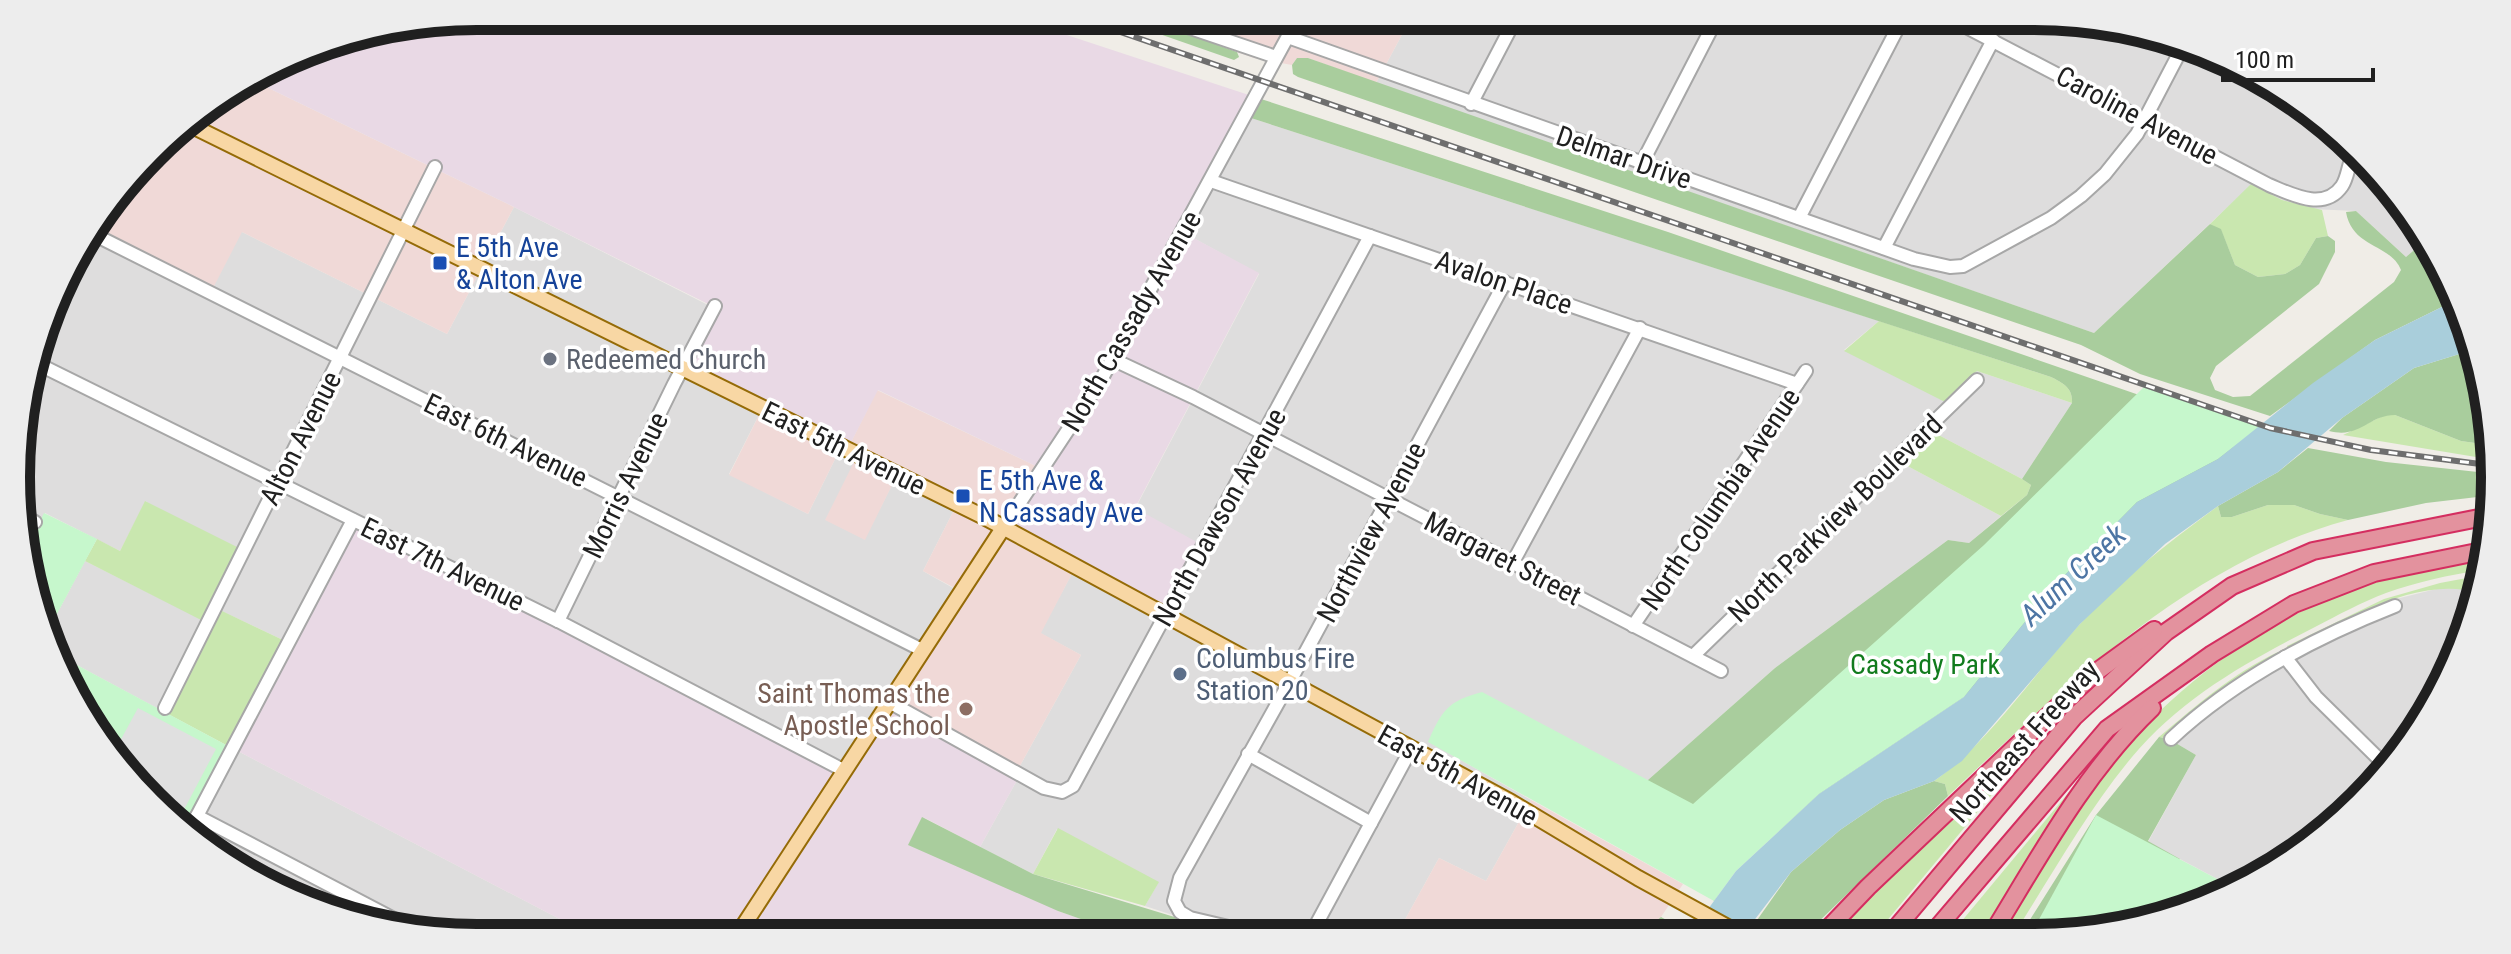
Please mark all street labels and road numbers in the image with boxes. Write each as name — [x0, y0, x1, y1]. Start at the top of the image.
street label: Caroline Avenue — [2050, 59, 2223, 172]
street label: Delmar Drive — [1552, 119, 1696, 196]
street label: North Cassady Avenue — [1055, 205, 1208, 438]
street label: Avalon Place — [1431, 244, 1577, 321]
street label: Alton Avenue — [253, 366, 348, 510]
street label: North Columbia Avenue — [1634, 382, 1807, 616]
street label: East 6th Avenue — [419, 387, 593, 494]
street label: East 5th Avenue — [757, 395, 931, 502]
street label: North Dawson Avenue — [1146, 403, 1293, 632]
street label: Morris Avenue — [576, 407, 675, 564]
street label: North Parkview Boulevard — [1722, 408, 1949, 629]
street label: Northview Avenue — [1310, 437, 1433, 628]
street label: Margaret Street — [1419, 505, 1587, 612]
street label: East 7th Avenue — [356, 511, 530, 618]
street label: Northeast Freeway — [1943, 653, 2106, 829]
street label: East 5th Avenue — [1372, 718, 1543, 833]

